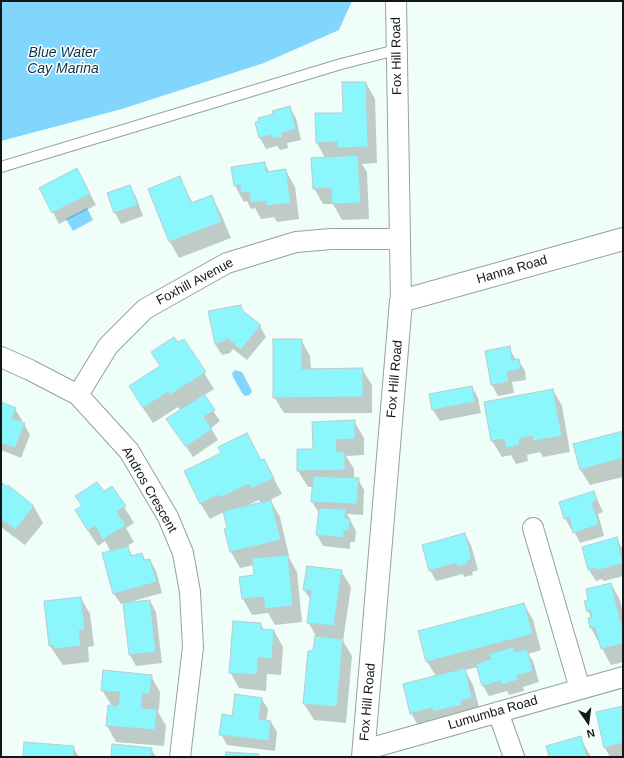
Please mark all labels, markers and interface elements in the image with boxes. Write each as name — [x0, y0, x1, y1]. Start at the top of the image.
street label: Fox Hill Road — [389, 17, 405, 95]
water label: Blue Water Cay Marina — [27, 45, 99, 78]
street label: Hanna Road — [475, 252, 549, 288]
street label: Foxhill Avenue — [154, 255, 236, 309]
street label: Fox Hill Road — [384, 339, 406, 419]
street label: Andros Crescent — [118, 444, 180, 536]
street label: Fox Hill Road — [357, 662, 379, 742]
street label: Lumumba Road — [446, 693, 540, 733]
north arrow — [568, 702, 608, 742]
text: N — [586, 727, 596, 740]

